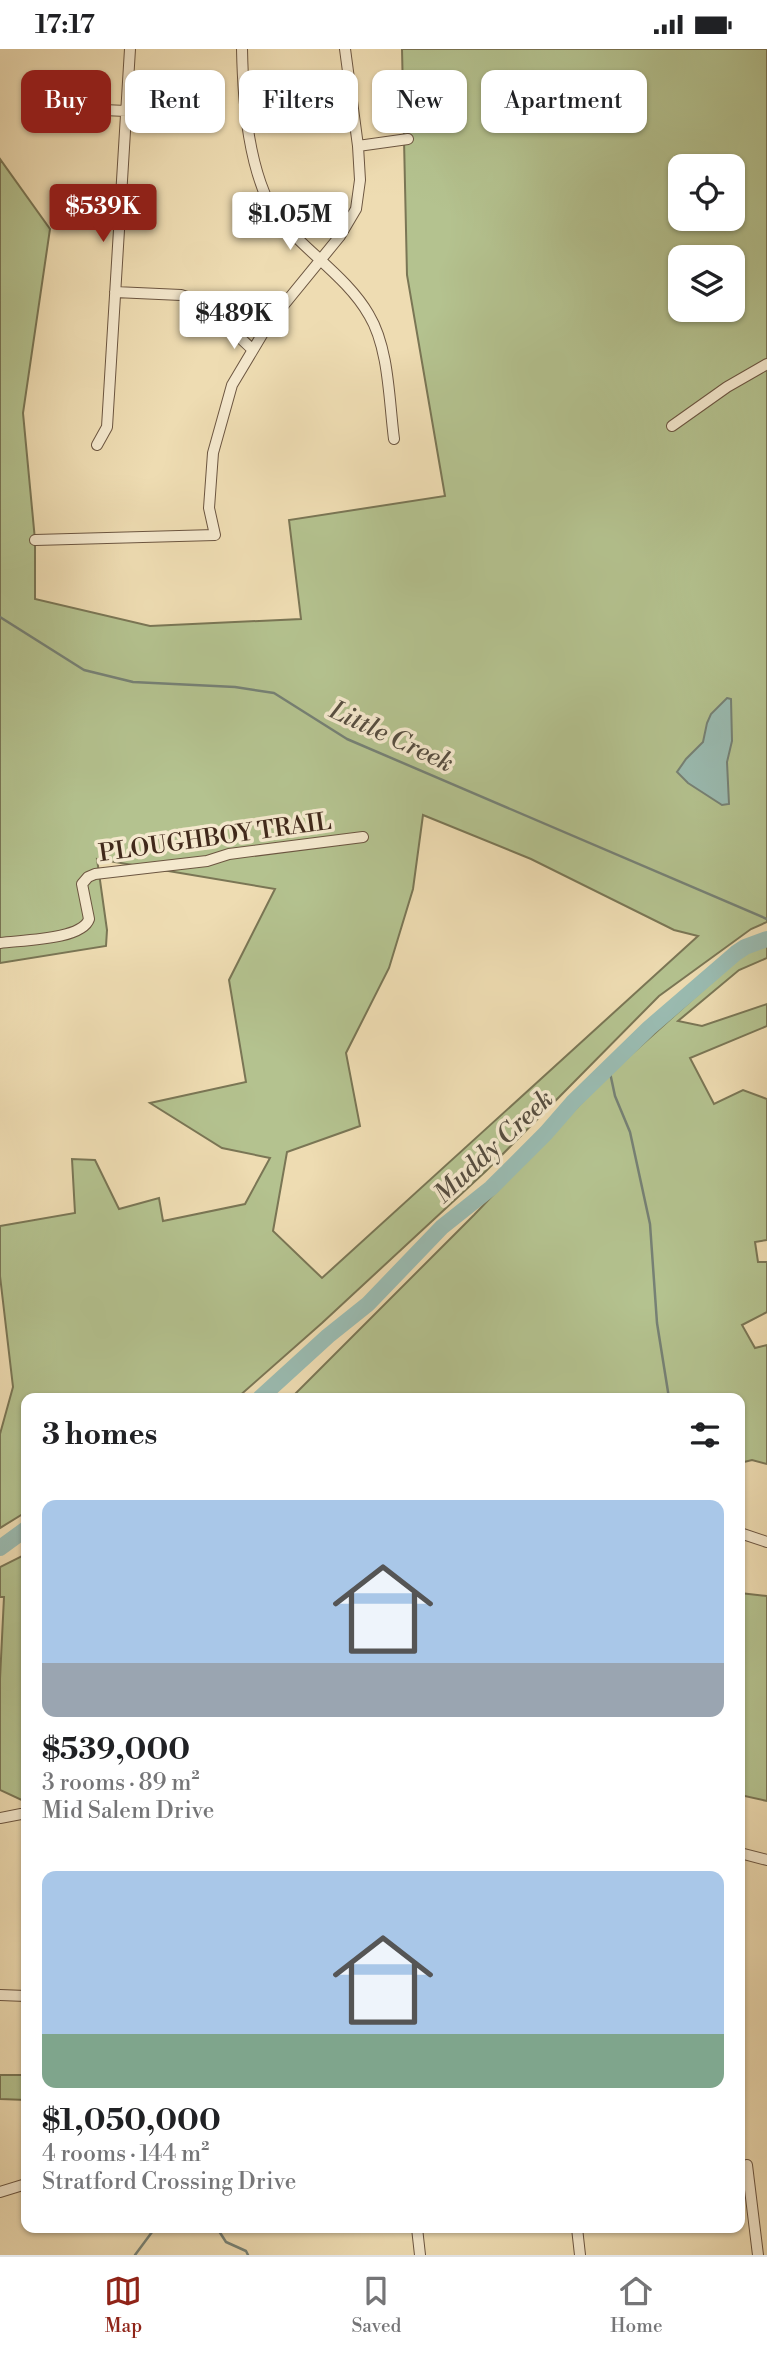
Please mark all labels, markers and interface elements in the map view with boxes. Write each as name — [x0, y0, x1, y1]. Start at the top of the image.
text: 17:17 — [35, 9, 95, 41]
chip: Buy — [21, 70, 111, 133]
chip: Rent — [125, 70, 225, 133]
chip: Filters — [239, 70, 358, 133]
chip: New — [372, 70, 467, 133]
chip: Apartment — [481, 70, 647, 133]
map controls — [668, 154, 745, 322]
button: locate — [668, 154, 745, 231]
pin: $539K — [54, 185, 152, 244]
text: $539K — [66, 193, 140, 221]
pin: $1.05M — [233, 193, 347, 252]
text: $1.05M — [248, 201, 332, 229]
button: layers — [668, 245, 745, 322]
pin: $489K — [185, 292, 283, 351]
text: $489K — [196, 300, 272, 328]
water label: Little Creek — [324, 694, 459, 779]
street label: PLOUGHBOY TRAIL — [97, 807, 333, 869]
water label: Muddy Creek — [427, 1083, 560, 1210]
text: 3 homes — [42, 1416, 157, 1454]
icon: filters — [686, 1416, 724, 1454]
icon: home — [320, 1546, 446, 1672]
text: $539,000 — [42, 1731, 190, 1769]
text: 3 rooms · 89 m² — [42, 1769, 199, 1797]
text: Mid Salem Drive — [42, 1797, 214, 1825]
icon: home — [320, 1917, 446, 2043]
text: $1,050,000 — [42, 2102, 221, 2140]
text: 4 rooms · 144 m² — [42, 2140, 209, 2168]
text: Stratford Crossing Drive — [42, 2168, 296, 2196]
tab: Map — [104, 2272, 142, 2338]
tab: Saved — [351, 2272, 401, 2338]
tab: Home — [610, 2272, 662, 2338]

